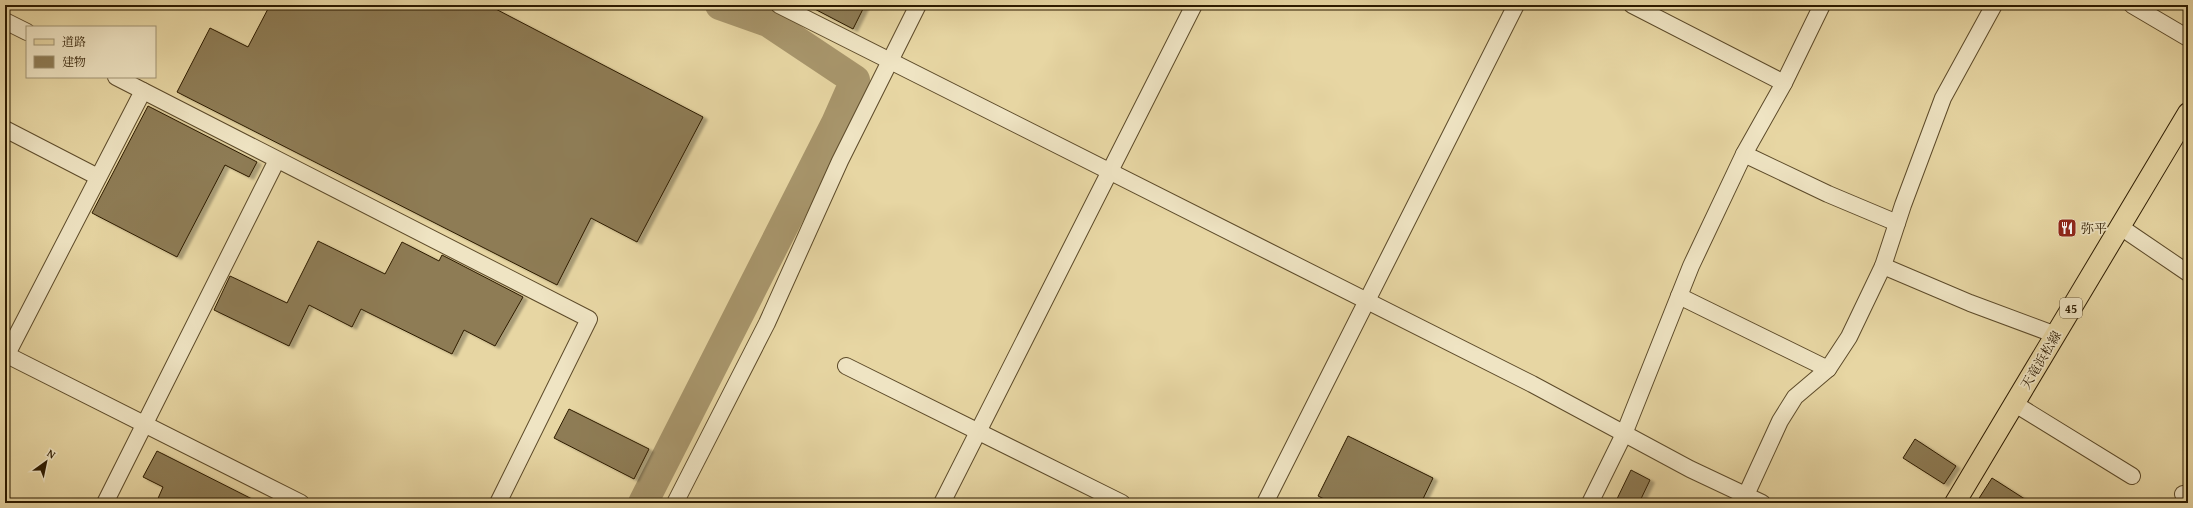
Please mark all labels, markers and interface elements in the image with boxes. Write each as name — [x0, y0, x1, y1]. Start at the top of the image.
legend — [26, 26, 156, 78]
text: 道路 — [62, 33, 86, 50]
text: 建物 — [62, 53, 86, 70]
restaurant icon: 弥平 — [2056, 217, 2078, 239]
place label: 弥平 — [2081, 219, 2107, 238]
road number: 45 — [2060, 298, 2082, 318]
street label: 天竜浜松線 — [2016, 327, 2066, 393]
north arrow — [26, 442, 66, 482]
text: N — [44, 445, 59, 463]

